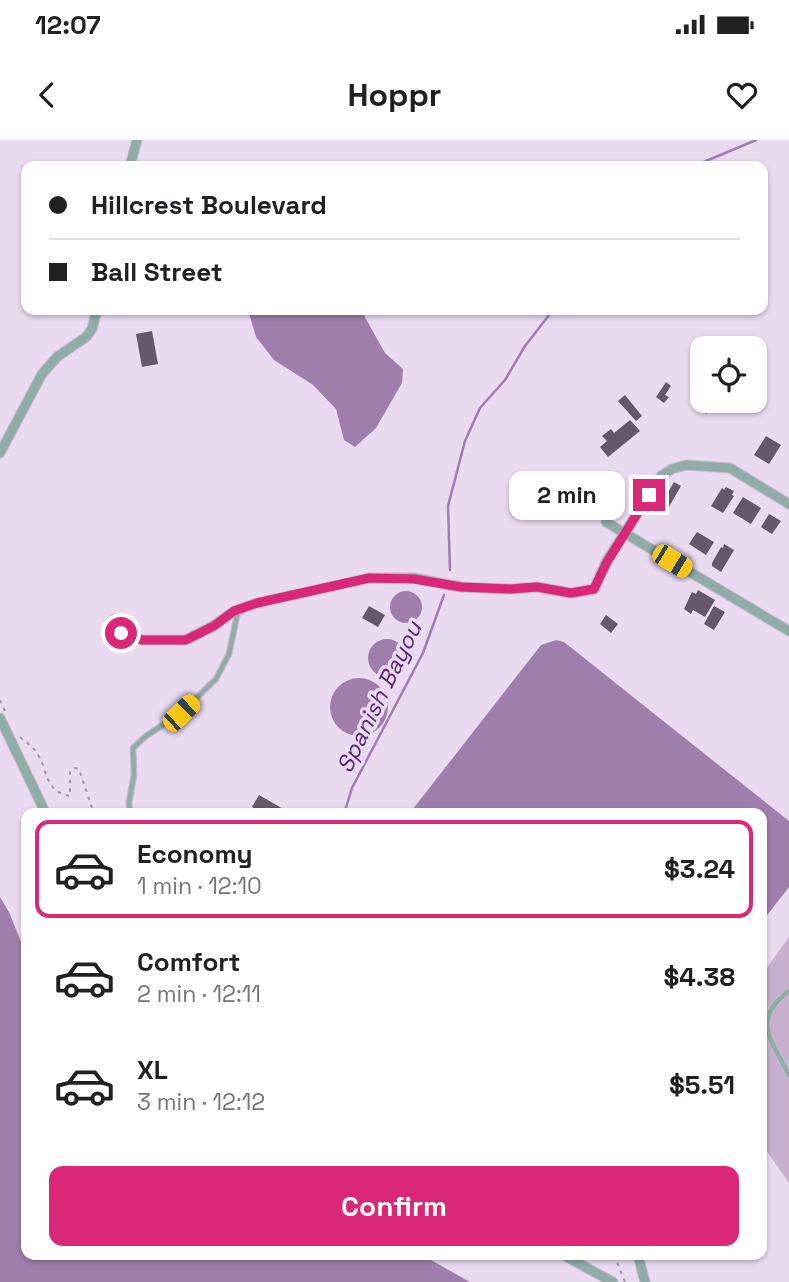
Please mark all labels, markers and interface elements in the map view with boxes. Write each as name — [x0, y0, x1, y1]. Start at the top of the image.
text: 12:07 — [35, 8, 101, 42]
text: Hoppr — [347, 75, 442, 115]
icon: back — [28, 76, 66, 114]
icon: heart — [723, 76, 761, 114]
text: Hillcrest Boulevard — [91, 188, 327, 222]
text: Ball Street — [91, 255, 223, 289]
map controls — [690, 336, 767, 413]
button: locate — [690, 336, 767, 413]
callout: 2 min — [509, 470, 624, 520]
route end — [633, 479, 665, 511]
text: 2 min — [537, 480, 597, 510]
car — [649, 541, 696, 581]
water label: Spanish Bayou — [329, 616, 429, 778]
route start — [105, 617, 137, 649]
car — [159, 691, 204, 735]
text: Economy — [137, 837, 253, 871]
icon: car — [53, 838, 116, 901]
text: $3.24 — [664, 852, 735, 886]
text: 1 min · 12:10 — [137, 871, 262, 901]
text: Comfort — [137, 945, 240, 979]
icon: car — [53, 946, 116, 1009]
text: $4.38 — [664, 960, 735, 994]
text: 2 min · 12:11 — [137, 979, 261, 1009]
text: XL — [137, 1053, 168, 1087]
icon: car — [53, 1054, 116, 1117]
text: $5.51 — [669, 1068, 735, 1102]
text: 3 min · 12:12 — [137, 1087, 265, 1117]
button: Confirm — [49, 1166, 739, 1246]

